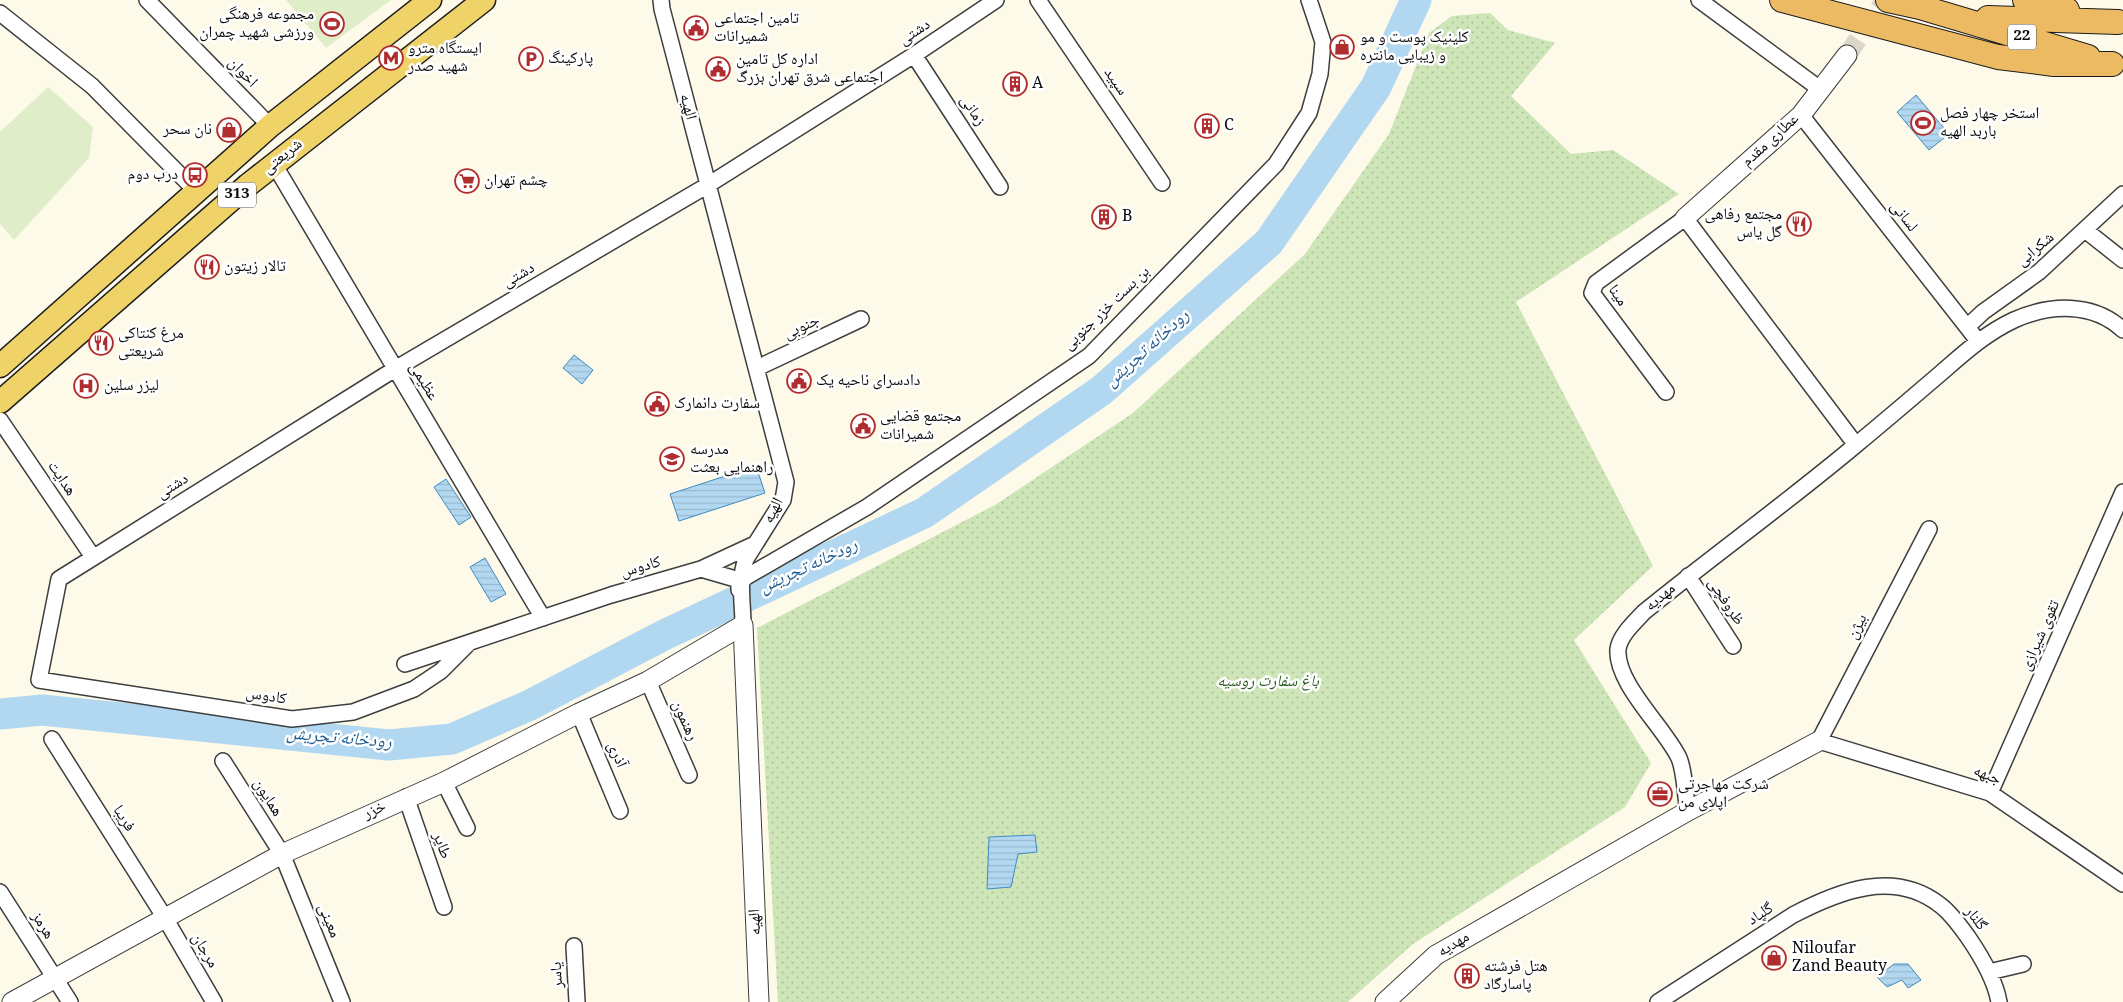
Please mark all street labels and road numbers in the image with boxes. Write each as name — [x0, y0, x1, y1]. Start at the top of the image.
street label: دشتی — [893, 12, 937, 54]
road number: 22 — [2008, 24, 2036, 50]
street label: اخوان — [220, 51, 264, 95]
street label: سپید — [1096, 62, 1134, 102]
street label: زمانی — [952, 90, 992, 132]
street label: الهیه — [671, 91, 703, 123]
street label: عطاری مقدم — [1736, 107, 1806, 175]
street label: شریعتی — [257, 132, 309, 182]
road number: 313 — [218, 182, 256, 208]
street label: لسانی — [1882, 196, 1924, 238]
street label: شکرابی — [2011, 226, 2061, 274]
street label: دشتی — [498, 256, 540, 296]
street label: بن بست خزر جنوبی — [1057, 260, 1157, 358]
street label: مینا — [1600, 279, 1634, 313]
street label: جنوبی — [779, 308, 825, 348]
street label: عظیمی — [401, 357, 445, 407]
street label: هدایت — [39, 456, 83, 502]
street label: دشتی — [151, 467, 195, 507]
street label: الهیه — [756, 493, 792, 529]
street label: کادوس — [618, 549, 665, 587]
street label: ظروفچی — [1699, 572, 1751, 632]
street label: مهدیه — [1639, 577, 1683, 619]
street label: تقوی شیرازی — [2013, 596, 2069, 676]
street label: بیژن — [1840, 609, 1876, 645]
street label: کادوس — [244, 680, 289, 714]
street label: رهنمون — [663, 696, 705, 746]
street label: آذری — [598, 738, 634, 773]
street label: جبهه — [1969, 758, 2005, 794]
street label: همایون — [245, 773, 289, 823]
street label: خزر — [358, 794, 391, 828]
street label: فریبا — [104, 800, 142, 838]
street label: طایر — [424, 828, 458, 863]
street label: گلپاد — [1742, 896, 1780, 934]
street label: معینی — [309, 900, 347, 942]
street label: گلنار — [1956, 900, 1994, 938]
street label: هرمز — [23, 906, 61, 945]
street label: الهیه — [742, 908, 770, 936]
street label: مهدیه — [1433, 925, 1475, 965]
street label: مرجان — [183, 928, 225, 974]
street label: یاسر — [544, 961, 572, 990]

